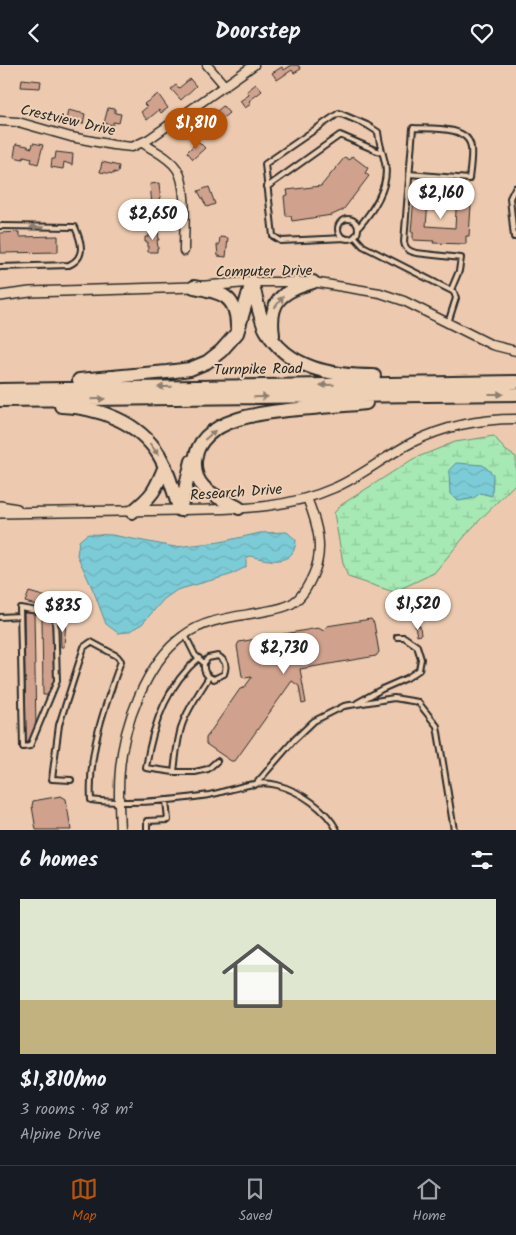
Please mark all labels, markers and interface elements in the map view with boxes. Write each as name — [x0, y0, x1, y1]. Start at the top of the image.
text: Doorstep — [215, 15, 301, 50]
icon: back — [20, 19, 48, 47]
icon: heart — [468, 19, 496, 47]
street label: Crestview Drive — [18, 98, 118, 144]
pin: $1,810 — [155, 107, 237, 150]
text: $1,810 — [176, 111, 216, 136]
pin: $2,160 — [400, 177, 482, 220]
text: $2,160 — [419, 181, 463, 206]
pin: $2,650 — [112, 199, 194, 241]
text: $2,650 — [129, 202, 177, 227]
one-way arrow — [29, 222, 45, 230]
street label: Computer Drive — [215, 259, 313, 285]
one-way arrow — [273, 295, 284, 308]
street label: Turnpike Road — [213, 357, 303, 383]
one-way arrow — [319, 381, 335, 389]
one-way arrow — [157, 383, 173, 391]
one-way arrow — [488, 390, 504, 398]
one-way arrow — [253, 393, 269, 401]
one-way arrow — [90, 395, 106, 403]
one-way arrow — [204, 429, 216, 441]
one-way arrow — [149, 442, 159, 456]
street label: Research Drive — [189, 478, 283, 508]
pin: $1,520 — [377, 589, 459, 631]
pin: $835 — [33, 591, 93, 633]
text: $1,520 — [396, 592, 440, 617]
text: $835 — [45, 594, 81, 619]
pin: $2,730 — [243, 633, 325, 675]
text: $2,730 — [260, 636, 308, 661]
text: 6 homes — [20, 844, 98, 877]
icon: filters — [468, 846, 496, 874]
icon: home — [213, 931, 303, 1021]
text: $1,810/mo — [20, 1064, 106, 1097]
text: 3 rooms · 98 m² — [20, 1097, 133, 1122]
text: Alpine Drive — [20, 1122, 101, 1147]
tab: Map — [70, 1175, 98, 1227]
tab: Saved — [239, 1175, 272, 1227]
tab: Home — [413, 1175, 446, 1227]

